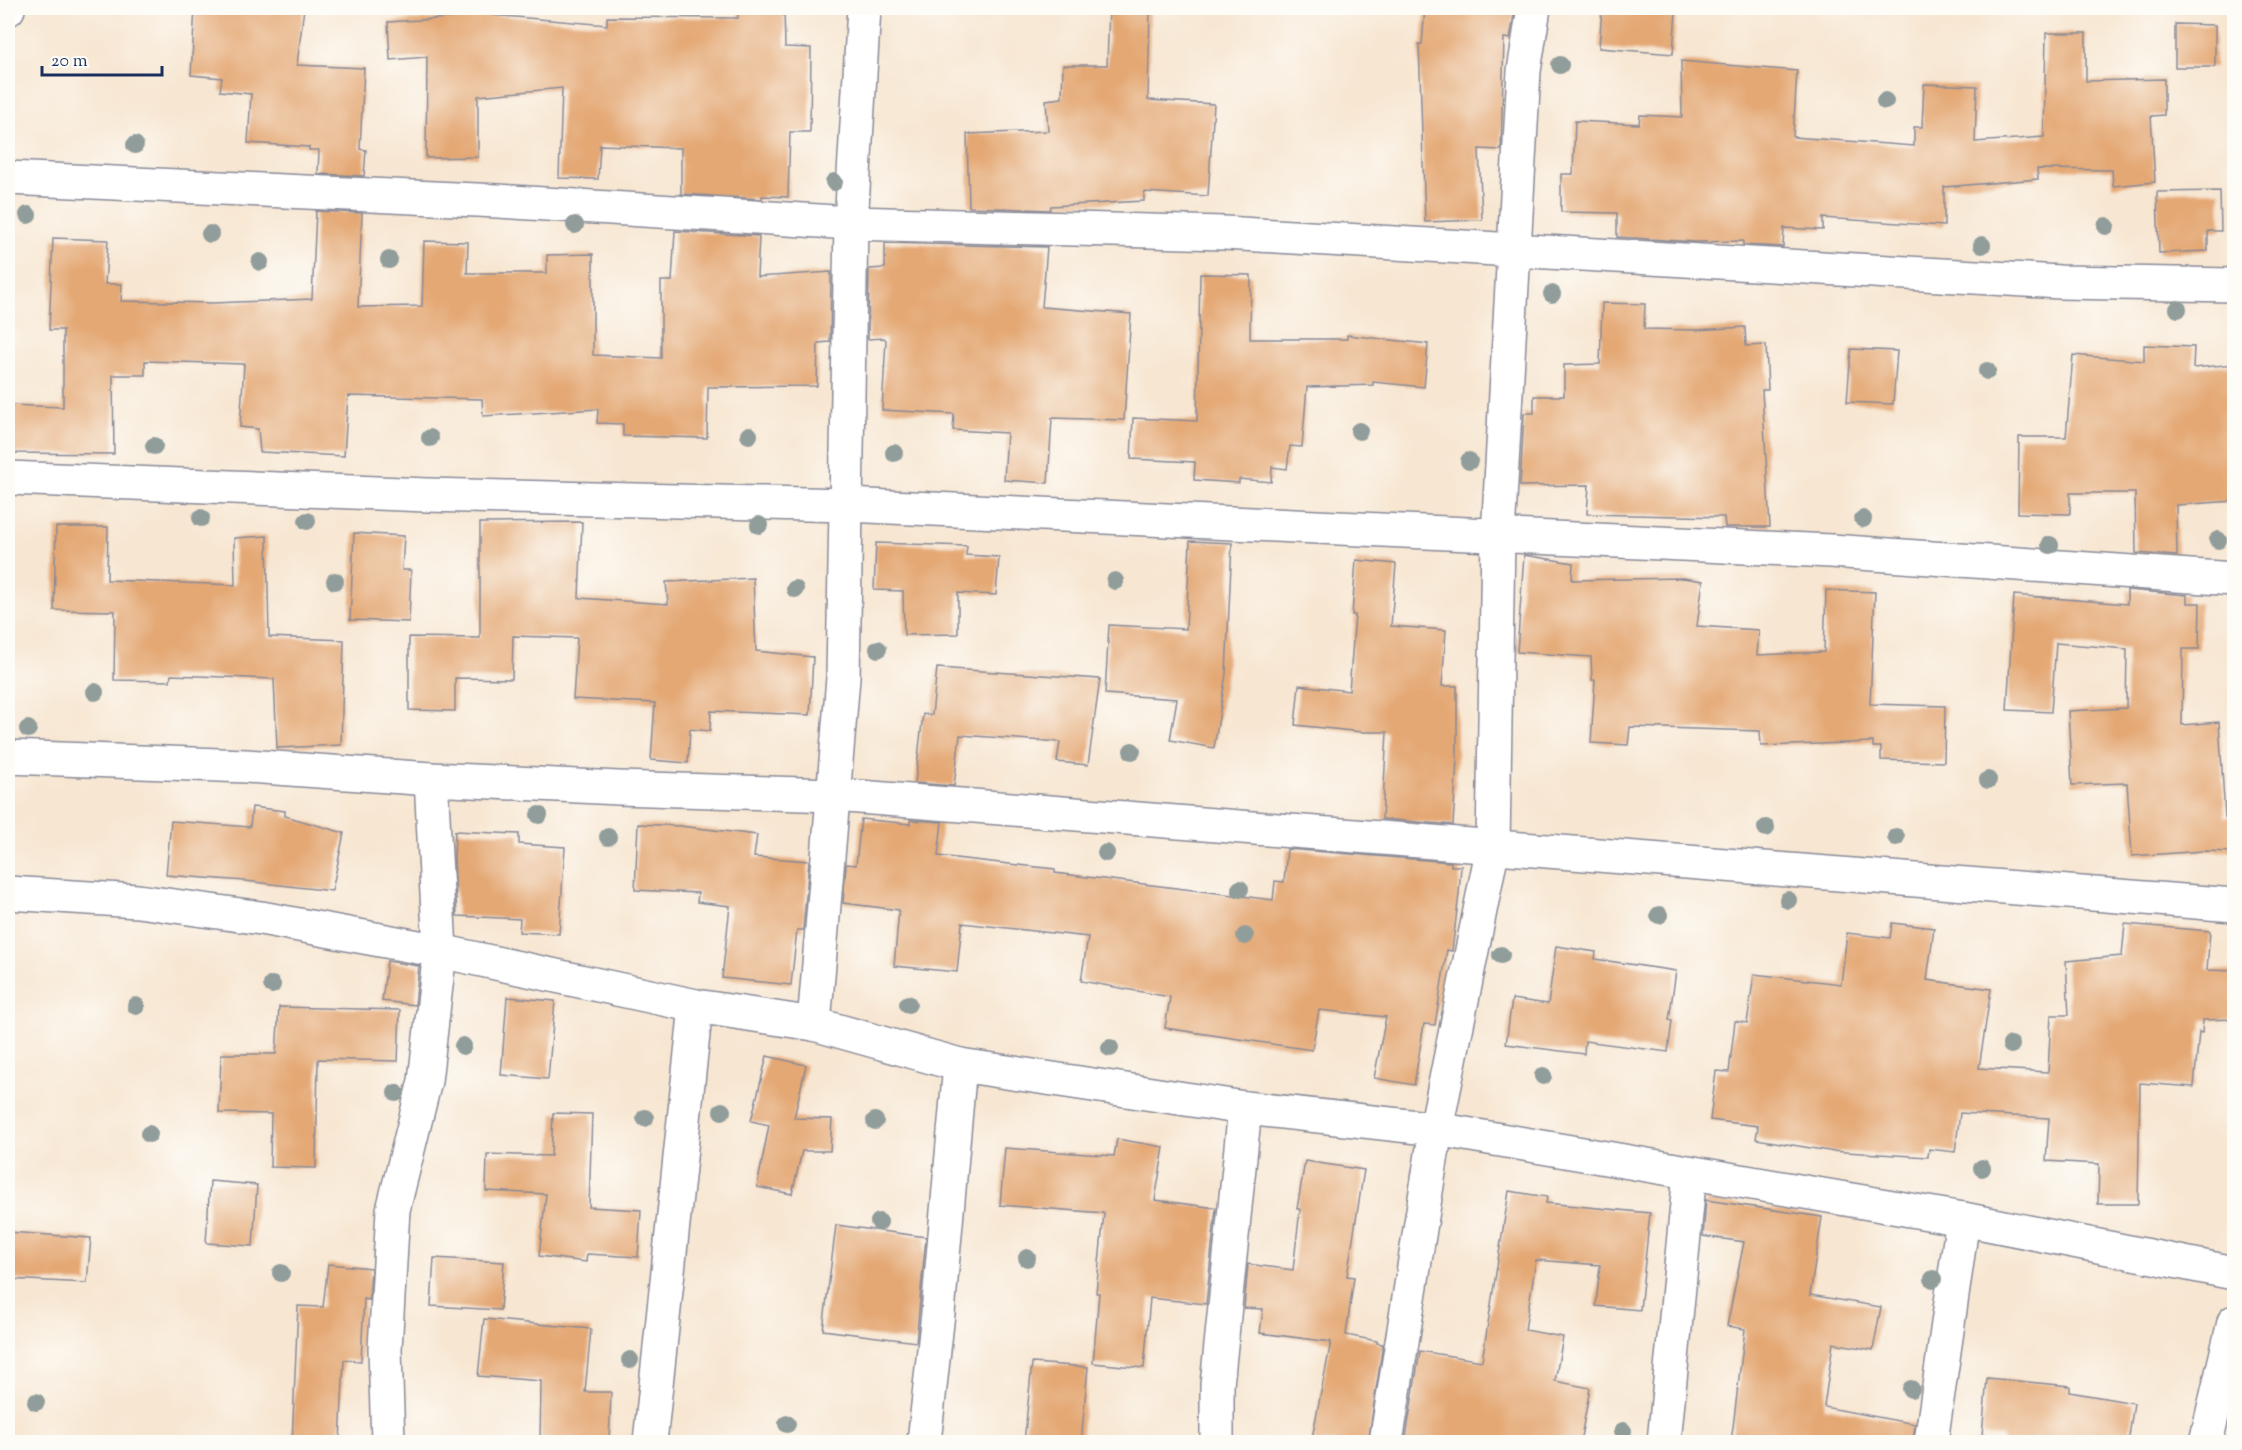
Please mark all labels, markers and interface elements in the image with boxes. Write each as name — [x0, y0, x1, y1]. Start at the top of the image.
scale bar — [42, 39, 162, 77]
text: 20 m — [51, 49, 88, 75]

